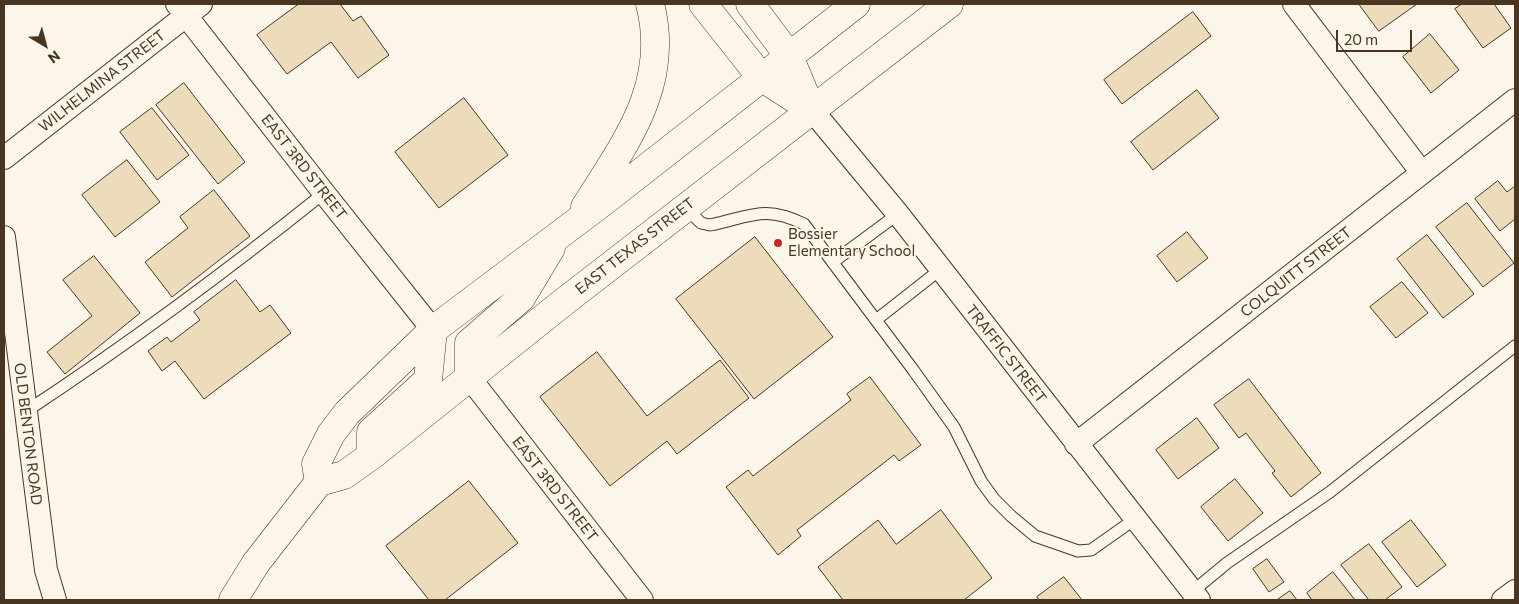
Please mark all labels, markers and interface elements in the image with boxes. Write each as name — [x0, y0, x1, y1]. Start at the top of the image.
north arrow — [20, 20, 70, 70]
scale bar — [1339, 20, 1415, 52]
street label: WILHELMINA STREET — [35, 26, 169, 136]
text: 20 m — [1344, 30, 1378, 48]
street label: EAST 3RD STREET — [257, 111, 351, 223]
street label: EAST TEXAS STREET — [572, 194, 698, 298]
street label: COLQUITT STREET — [1237, 223, 1355, 321]
place label: Bossier Elementary School — [788, 225, 915, 260]
marker: Bossier Elementary School — [772, 237, 784, 249]
street label: TRAFFIC STREET — [962, 301, 1050, 407]
street label: OLD BENTON ROAD — [10, 362, 46, 506]
street label: EAST 3RD STREET — [508, 433, 602, 545]

